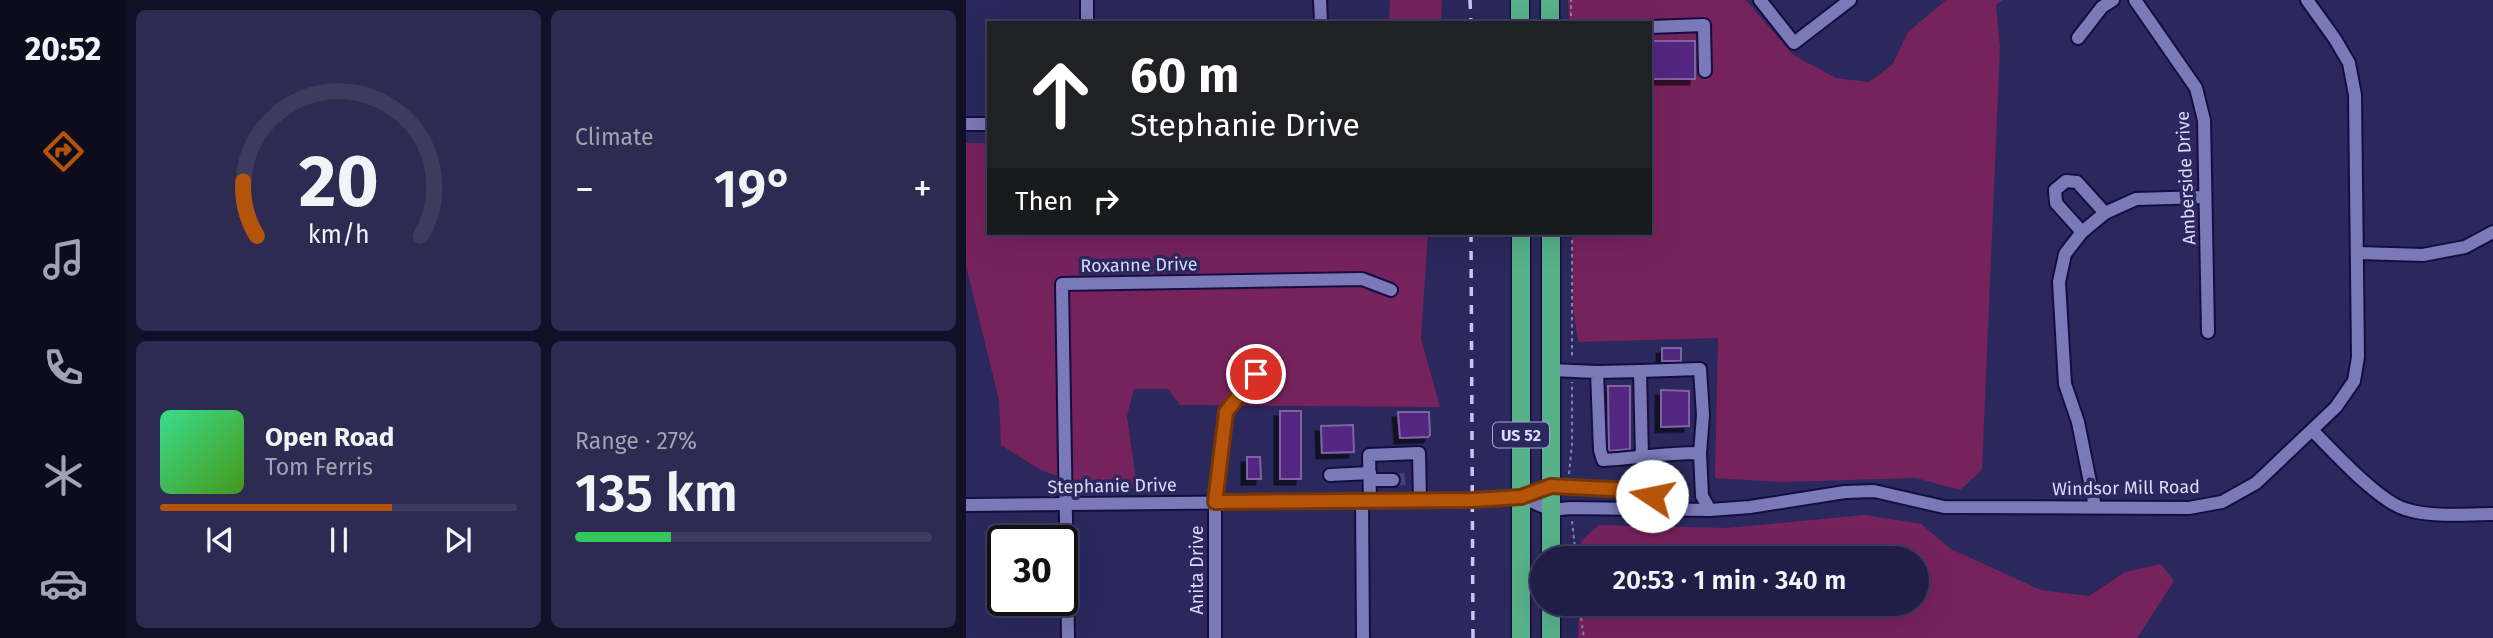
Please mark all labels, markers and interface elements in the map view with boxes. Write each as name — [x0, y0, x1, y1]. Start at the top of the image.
text: 20:52 — [25, 30, 101, 68]
text: 60 m — [1130, 46, 1239, 105]
icon: ahead — [1015, 49, 1106, 140]
text: Stephanie Drive — [1130, 106, 1360, 144]
street label: Amberside Drive — [2172, 111, 2200, 245]
text: Climate — [575, 123, 654, 151]
icon: directions — [39, 127, 88, 176]
text: 20 — [298, 139, 379, 226]
text: 19° — [714, 158, 793, 221]
text: − — [575, 166, 594, 212]
text: + — [913, 166, 932, 212]
icon: right — [1087, 182, 1125, 220]
text: Then — [1015, 186, 1073, 217]
text: km/h — [308, 220, 369, 250]
icon: music — [39, 235, 88, 284]
street label: Roxanne Drive — [1080, 253, 1198, 277]
icon: phone — [39, 343, 88, 392]
pin — [1226, 344, 1286, 404]
icon: arrive — [1237, 355, 1275, 393]
text: Open Road — [265, 422, 394, 453]
road number: US 52 — [1493, 422, 1549, 448]
text: Range · 27% — [575, 427, 697, 455]
icon: climate — [39, 451, 88, 500]
text: Tom Ferris — [265, 453, 373, 481]
position arrow — [1615, 459, 1689, 533]
text: 135 km — [575, 462, 738, 525]
street label: Stephanie Drive — [1047, 474, 1177, 498]
street label: Windsor Mill Road — [2052, 476, 2200, 500]
icon: previous — [201, 521, 239, 559]
icon: pause — [320, 521, 358, 559]
icon: next — [439, 521, 477, 559]
speed limit sign: 30 — [987, 525, 1078, 616]
street label: Anita Drive — [1186, 525, 1208, 615]
icon: car — [39, 559, 88, 608]
text: 20:53 · 1 min · 340 m — [1613, 565, 1846, 596]

